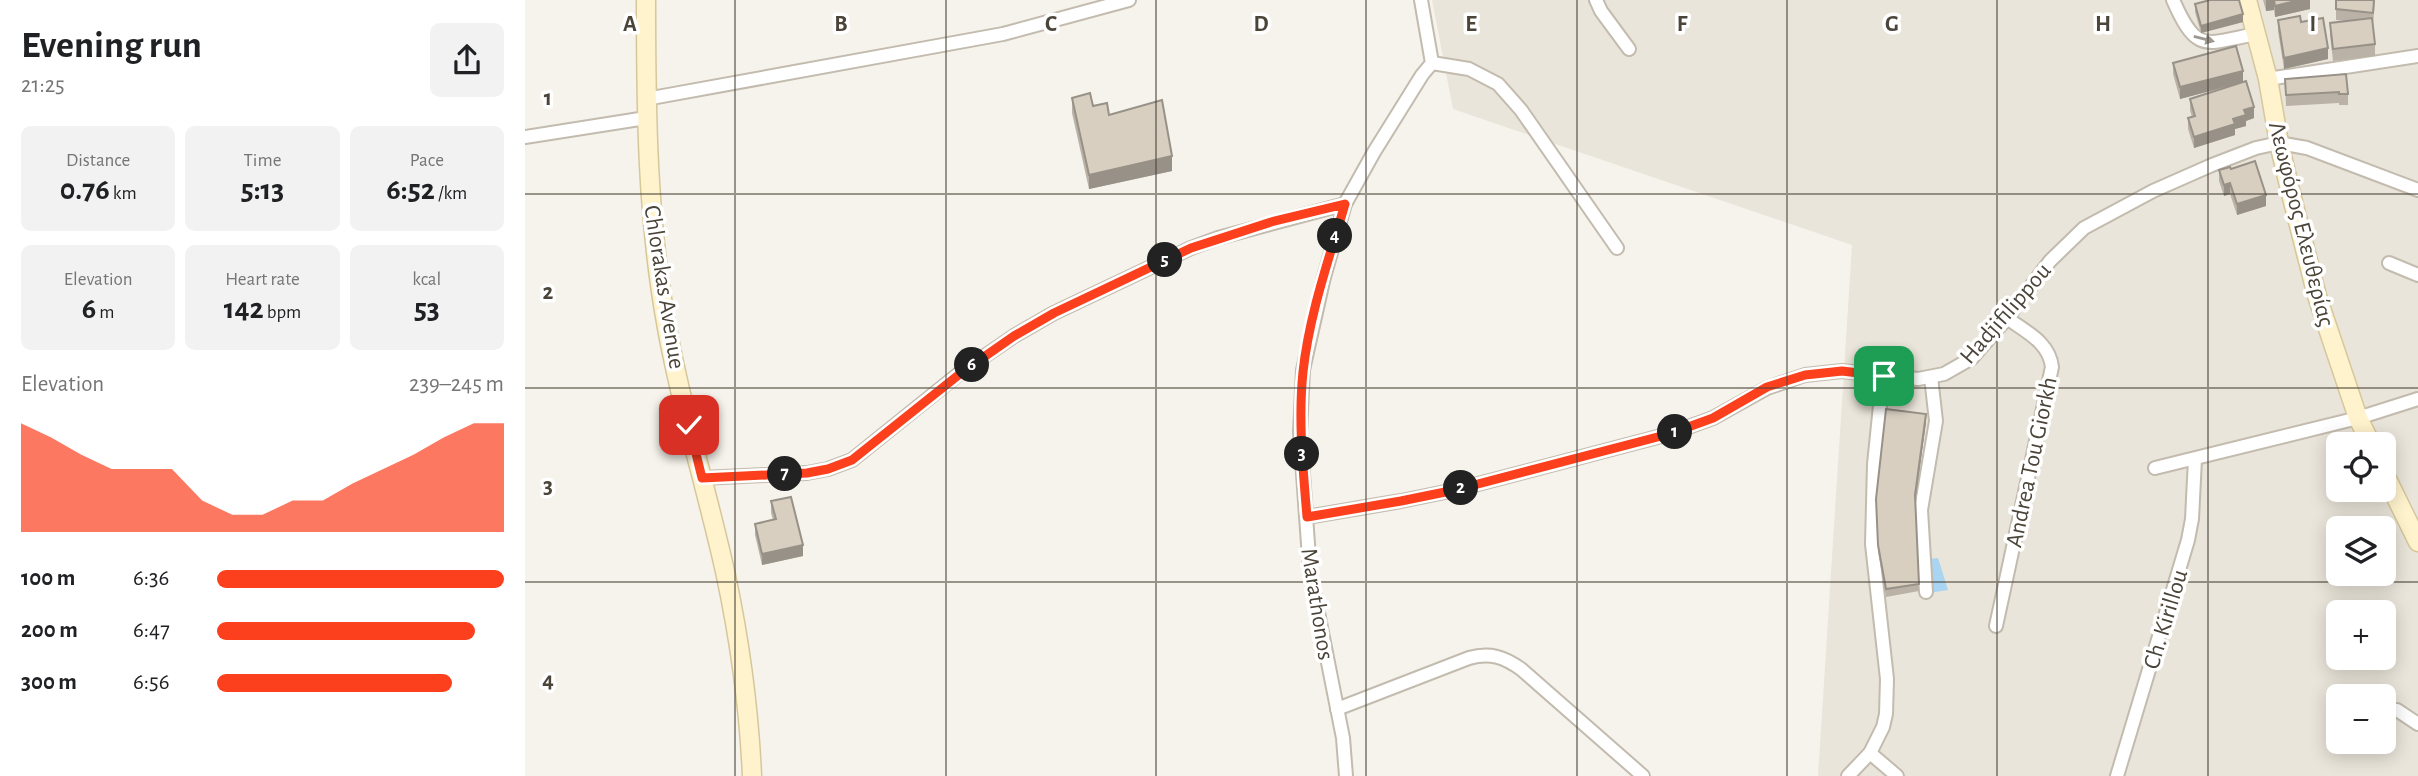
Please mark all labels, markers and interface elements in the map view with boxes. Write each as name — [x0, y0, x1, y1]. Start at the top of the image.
text: A — [623, 13, 637, 36]
text: B — [834, 13, 848, 36]
text: C — [1045, 13, 1057, 36]
text: D — [1253, 13, 1269, 36]
text: E — [1465, 13, 1477, 36]
text: F — [1677, 13, 1688, 36]
text: G — [1885, 13, 1899, 36]
text: H — [2095, 13, 2111, 36]
text: I — [2310, 13, 2316, 36]
button: share — [430, 23, 504, 97]
text: Evening run — [21, 27, 202, 65]
one-way arrow — [2194, 34, 2216, 45]
text: 21:25 — [21, 74, 65, 97]
text: 1 — [544, 87, 552, 110]
street label: Λεωφόρος Ελευθερίας — [2264, 119, 2338, 329]
text: Distance — [66, 151, 130, 170]
text: Time — [244, 151, 281, 170]
text: Pace — [410, 151, 444, 170]
text: 0.76 — [60, 175, 110, 205]
text: 5:13 — [241, 175, 284, 205]
text: 6:52 — [386, 175, 435, 205]
text: km — [110, 184, 137, 203]
text: /km — [435, 184, 467, 203]
street label: Chlorakas Avenue — [639, 204, 689, 371]
pin: 4 — [1317, 218, 1353, 254]
text: 4 — [1330, 226, 1339, 245]
pin: 5 — [1147, 243, 1183, 278]
text: 5 — [1160, 250, 1169, 269]
street label: Hadjifilippou — [1956, 259, 2056, 369]
text: Elevation — [64, 270, 133, 289]
text: Heart rate — [225, 270, 300, 289]
text: kcal — [412, 270, 441, 289]
text: 2 — [543, 281, 554, 304]
text: 6 — [82, 294, 96, 324]
text: 142 — [224, 294, 264, 324]
text: 53 — [414, 294, 440, 324]
text: m — [96, 303, 115, 322]
text: bpm — [264, 303, 301, 322]
pin — [1854, 346, 1914, 406]
pin: 6 — [955, 348, 989, 382]
text: 6 — [967, 355, 976, 374]
icon: arrive — [1865, 357, 1903, 395]
text: Elevation — [21, 373, 104, 396]
text: 239–245 m — [409, 373, 504, 396]
street label: Andrea Tou Giorkh — [2002, 375, 2062, 550]
pin — [659, 395, 719, 455]
icon: check — [670, 406, 708, 444]
pin: 1 — [1657, 414, 1693, 450]
text: 1 — [1671, 422, 1678, 441]
map controls — [2326, 432, 2396, 754]
button: locate — [2326, 432, 2396, 502]
pin: 3 — [1285, 436, 1319, 472]
text: 3 — [1297, 444, 1306, 463]
pin: 7 — [768, 456, 803, 491]
text: 7 — [780, 464, 789, 483]
pin: 2 — [1443, 470, 1479, 505]
text: 3 — [543, 475, 553, 498]
text: 2 — [1456, 478, 1465, 497]
button: layers — [2326, 516, 2396, 586]
street label: Marathonos — [1296, 547, 1338, 662]
text: 100 m — [21, 567, 75, 590]
text: 6:36 — [133, 567, 169, 590]
street label: Ch. Kirillou — [2139, 567, 2192, 672]
button: + — [2326, 600, 2396, 670]
text: 200 m — [21, 619, 78, 642]
text: 6:47 — [133, 619, 170, 642]
text: 4 — [542, 669, 554, 692]
text: 300 m — [21, 671, 77, 694]
text: 6:56 — [133, 671, 170, 694]
button: − — [2326, 684, 2396, 754]

